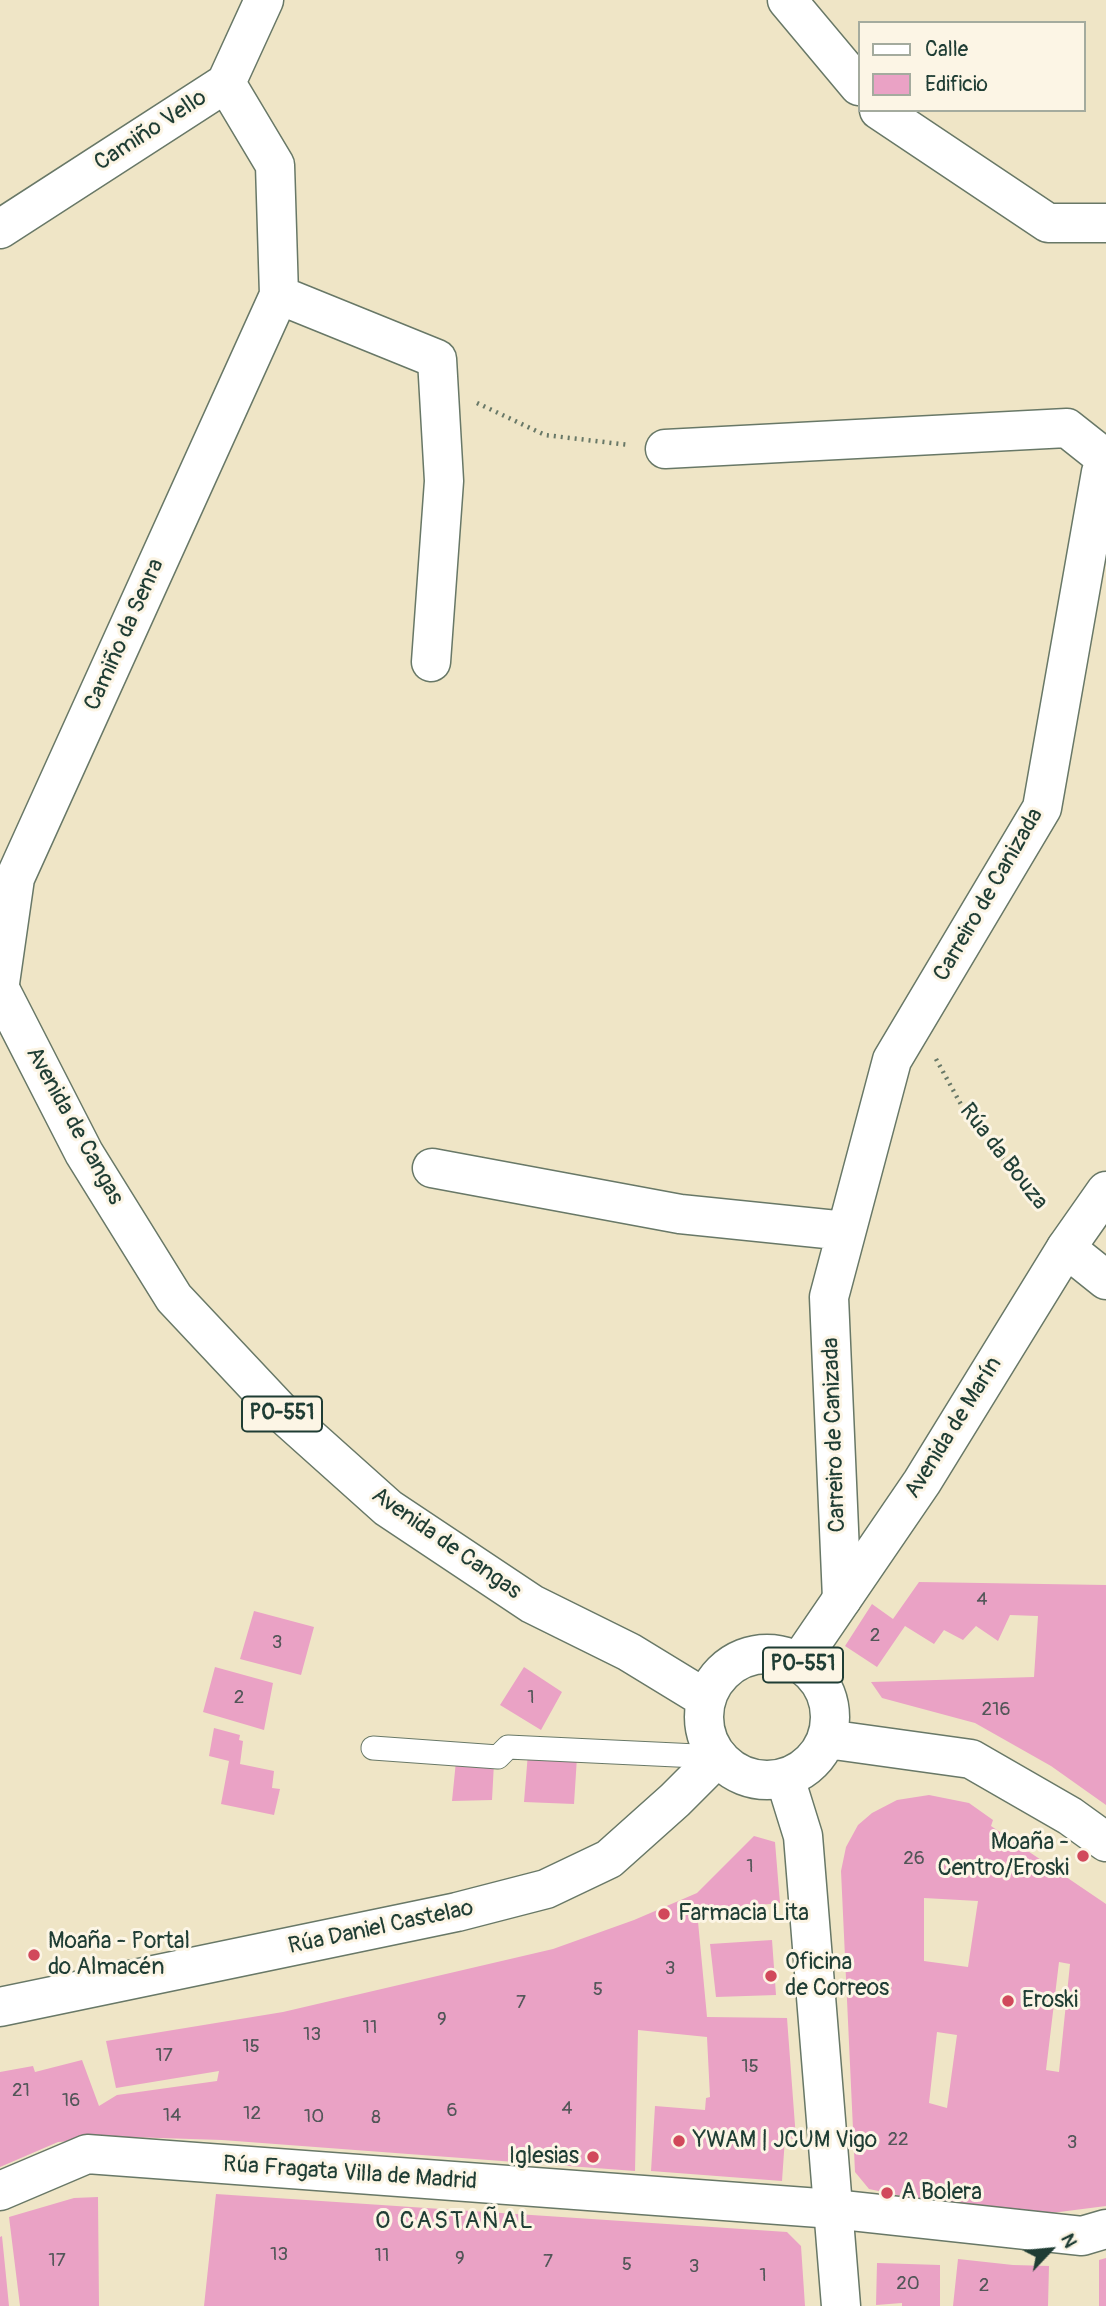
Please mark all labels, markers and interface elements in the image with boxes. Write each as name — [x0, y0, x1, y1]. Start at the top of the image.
legend — [858, 21, 1085, 112]
text: Calle — [925, 36, 968, 63]
text: Edificio — [925, 71, 988, 98]
street label: Camiño Vello — [90, 84, 212, 178]
street label: Camiño da Senra — [79, 555, 171, 715]
street label: Carreiro de Canizada — [928, 804, 1050, 986]
street label: Avenida de Cangas — [19, 1042, 129, 1210]
street label: Rúa da Bouza — [953, 1098, 1053, 1216]
street label: Carreiro de Canizada — [818, 1337, 852, 1533]
street label: Avenida de Marín — [899, 1352, 1009, 1504]
road number: PO-551 — [242, 1396, 322, 1432]
street label: Avenida de Cangas — [366, 1482, 526, 1606]
house number: 4 — [976, 1589, 988, 1611]
house number: 2 — [870, 1625, 880, 1647]
house number: 3 — [272, 1632, 282, 1654]
road number: PO-551 — [763, 1648, 843, 1682]
house number: 2 — [234, 1687, 244, 1709]
house number: 1 — [527, 1687, 535, 1709]
house number: 216 — [981, 1699, 1011, 1721]
place label: Moaña - Centro/Eroski — [937, 1829, 1069, 1883]
house number: 26 — [903, 1848, 925, 1870]
marker: Moaña - Centro/Eroski — [1075, 1848, 1091, 1864]
house number: 1 — [746, 1856, 754, 1878]
street label: Rúa Daniel Castelao — [286, 1895, 476, 1961]
place label: Farmacia Lita — [678, 1900, 809, 1928]
marker: Farmacia Lita — [656, 1906, 672, 1922]
place label: Moaña - Portal do Almacén — [48, 1928, 190, 1982]
marker: Moaña - Portal do Almacén — [26, 1947, 42, 1963]
place label: Oficina de Correos — [785, 1949, 889, 2003]
house number: 3 — [665, 1958, 675, 1980]
marker: Oficina de Correos — [763, 1968, 779, 1984]
house number: 5 — [593, 1979, 603, 2001]
place label: Eroski — [1022, 1987, 1078, 2015]
house number: 7 — [516, 1992, 526, 2014]
marker: Eroski — [1000, 1993, 1016, 2009]
house number: 9 — [437, 2009, 447, 2031]
house number: 11 — [363, 2017, 377, 2039]
house number: 13 — [303, 2024, 321, 2046]
house number: 15 — [242, 2036, 260, 2058]
house number: 17 — [155, 2045, 173, 2067]
house number: 15 — [741, 2056, 759, 2078]
house number: 21 — [12, 2080, 30, 2102]
house number: 16 — [62, 2090, 80, 2112]
house number: 4 — [561, 2098, 573, 2120]
house number: 6 — [446, 2100, 458, 2122]
house number: 12 — [243, 2103, 261, 2125]
house number: 14 — [163, 2105, 181, 2127]
house number: 10 — [304, 2106, 324, 2128]
house number: 8 — [371, 2107, 381, 2129]
place label: YWAM | JCUM Vigo — [693, 2127, 877, 2155]
house number: 22 — [887, 2129, 909, 2151]
house number: 3 — [1067, 2132, 1077, 2154]
marker: YWAM | JCUM Vigo — [671, 2133, 687, 2149]
place label: Iglesias — [509, 2143, 579, 2171]
marker: Iglesias — [585, 2149, 601, 2165]
street label: Rúa Fragata Villa de Madrid — [222, 2151, 478, 2197]
place label: A Bolera — [901, 2179, 982, 2207]
marker: A Bolera — [879, 2185, 895, 2201]
district label: O CASTAÑAL — [376, 2208, 534, 2236]
north arrow — [1015, 2215, 1085, 2285]
text: N — [1055, 2230, 1082, 2252]
house number: 13 — [270, 2244, 288, 2266]
house number: 11 — [375, 2245, 389, 2267]
house number: 9 — [455, 2248, 465, 2270]
house number: 17 — [48, 2250, 66, 2272]
house number: 7 — [543, 2251, 553, 2273]
house number: 5 — [622, 2254, 632, 2276]
house number: 3 — [689, 2256, 699, 2278]
house number: 1 — [759, 2265, 767, 2287]
house number: 20 — [896, 2273, 920, 2295]
house number: 2 — [979, 2275, 989, 2297]

